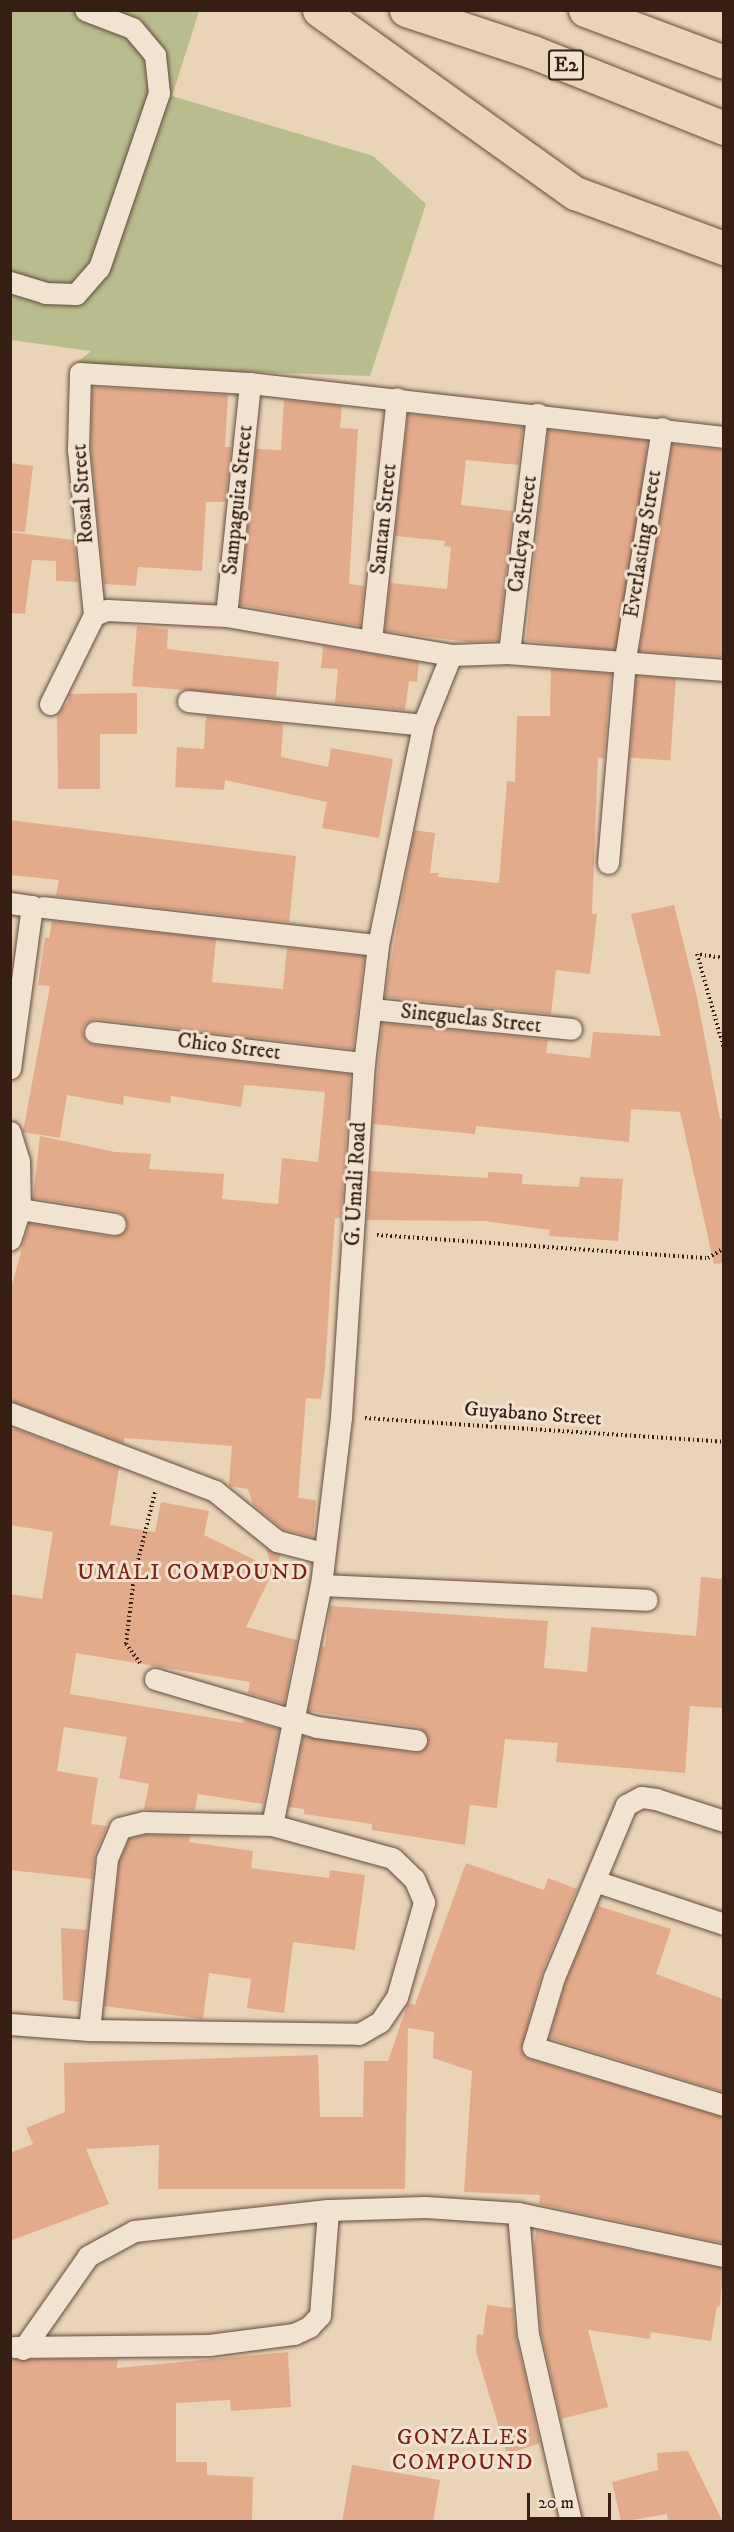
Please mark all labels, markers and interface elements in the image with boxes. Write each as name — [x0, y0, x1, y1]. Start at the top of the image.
road number: E2 — [548, 48, 584, 82]
street label: Sampaguita Street — [218, 424, 258, 576]
street label: Rosal Street — [67, 443, 99, 545]
street label: Santan Street — [366, 462, 402, 576]
street label: Everlasting Street — [619, 468, 667, 620]
street label: Catleya Street — [503, 474, 543, 594]
street label: Sineguelas Street — [399, 999, 543, 1039]
street label: Chico Street — [176, 1028, 282, 1066]
street label: G. Umali Road — [340, 1121, 372, 1247]
street label: Guyabano Street — [463, 1397, 603, 1431]
district label: UMALI COMPOUND — [77, 1560, 309, 1586]
district label: GONZALES COMPOUND — [392, 2424, 534, 2476]
scale bar — [530, 2481, 614, 2519]
text: 20 m — [538, 2492, 574, 2514]

